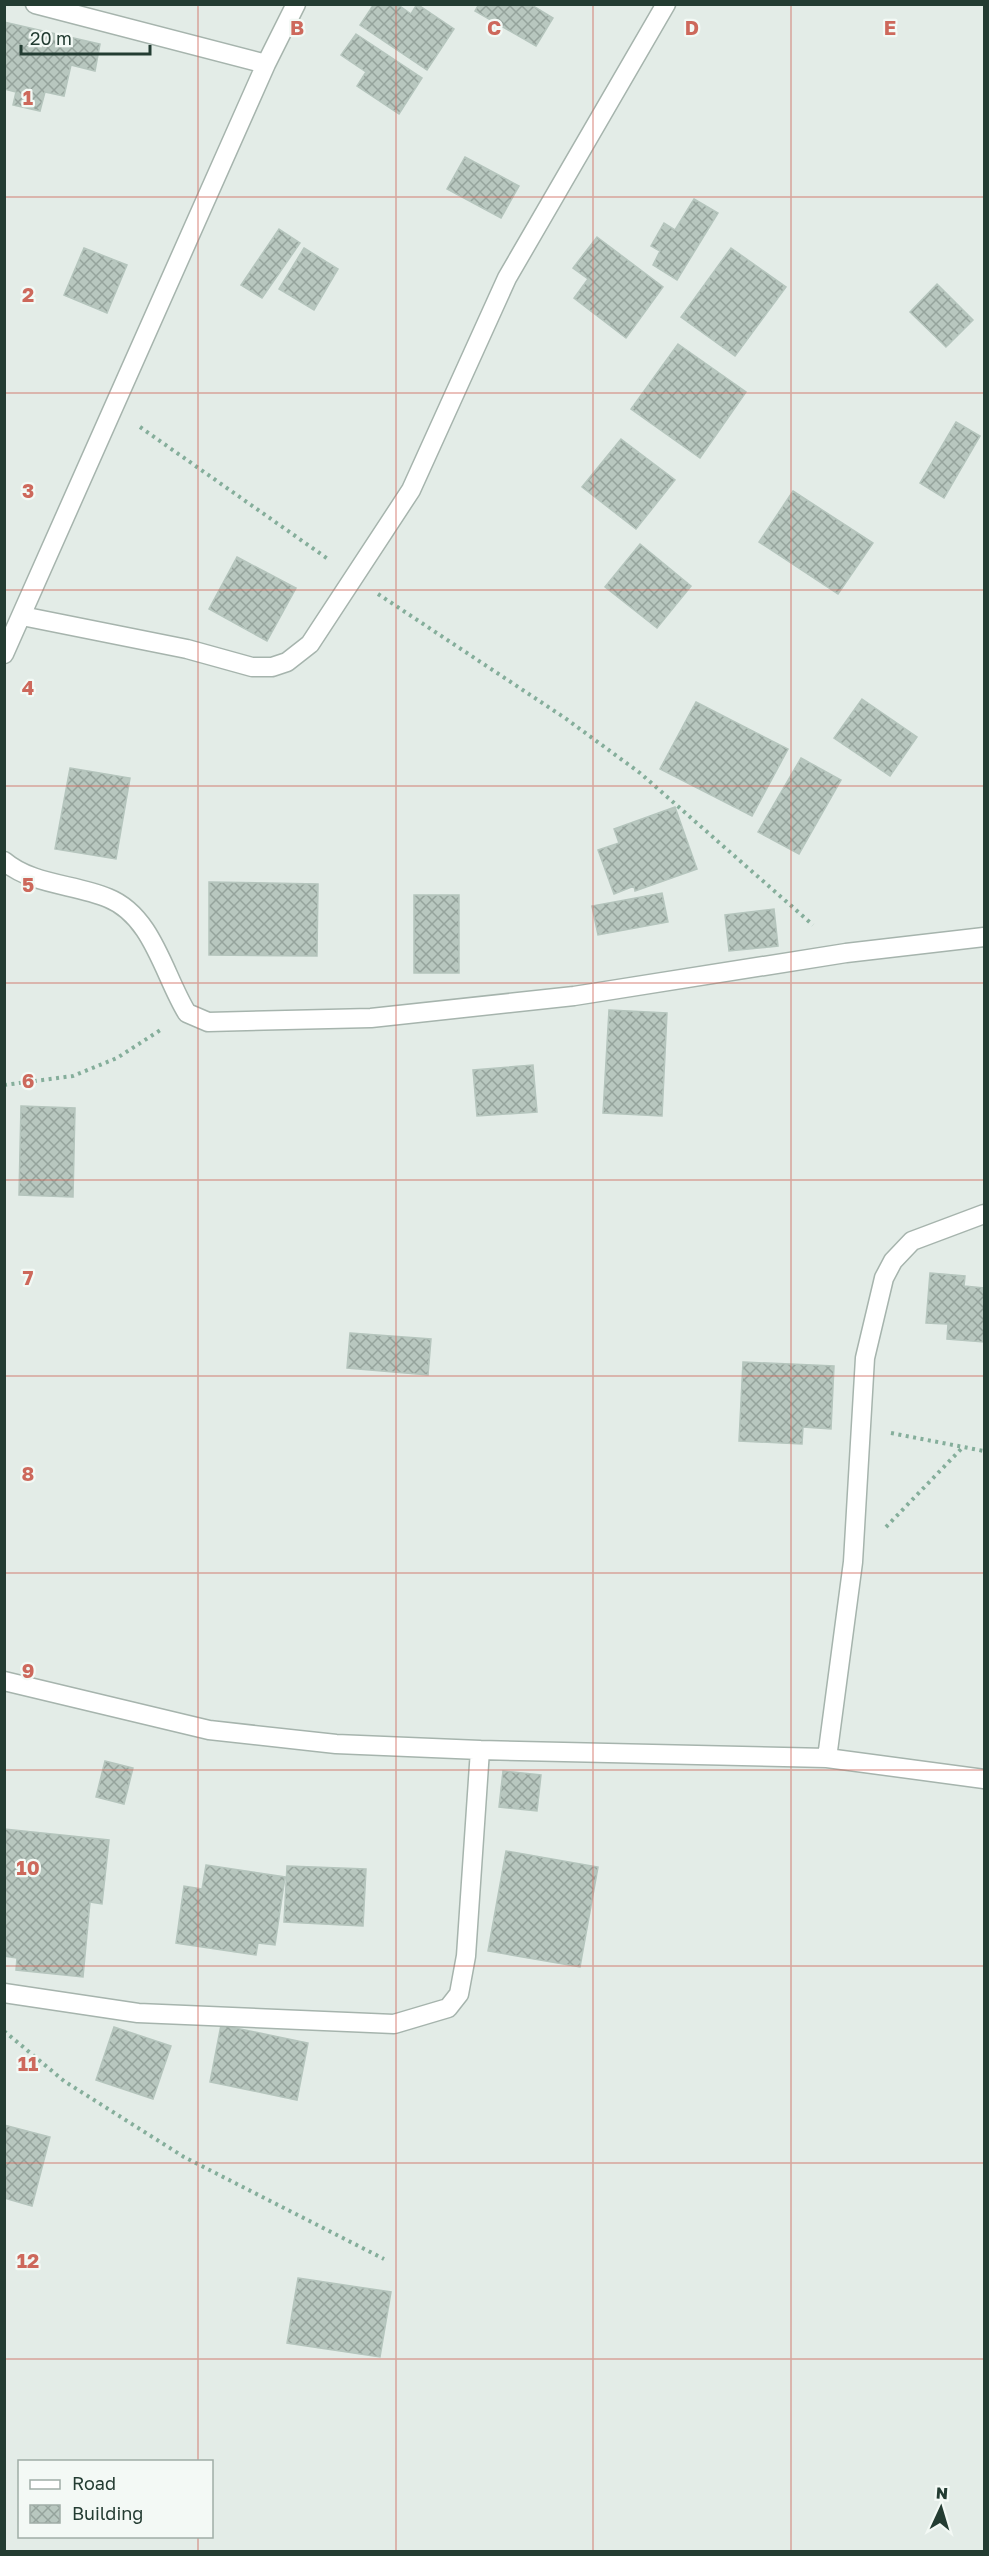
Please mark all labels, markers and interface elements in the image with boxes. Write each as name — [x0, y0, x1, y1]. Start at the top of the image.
text: B — [290, 15, 304, 39]
text: C — [487, 15, 501, 39]
text: D — [685, 15, 699, 39]
text: E — [884, 15, 896, 39]
scale bar — [21, 18, 150, 56]
text: 20 m — [30, 27, 72, 49]
text: 1 — [23, 85, 33, 109]
text: 2 — [22, 282, 34, 306]
text: 3 — [22, 478, 34, 502]
text: 4 — [22, 675, 34, 699]
text: 5 — [22, 872, 34, 896]
text: 6 — [22, 1068, 34, 1092]
text: 7 — [23, 1265, 34, 1289]
text: 8 — [22, 1461, 34, 1485]
text: 9 — [22, 1658, 34, 1682]
text: 10 — [16, 1855, 40, 1879]
text: 11 — [18, 2051, 38, 2075]
text: 12 — [17, 2248, 39, 2272]
legend — [18, 2460, 213, 2538]
text: Road — [72, 2472, 116, 2494]
north arrow — [911, 2478, 971, 2538]
text: N — [935, 2483, 949, 2503]
text: Building — [72, 2502, 143, 2524]

